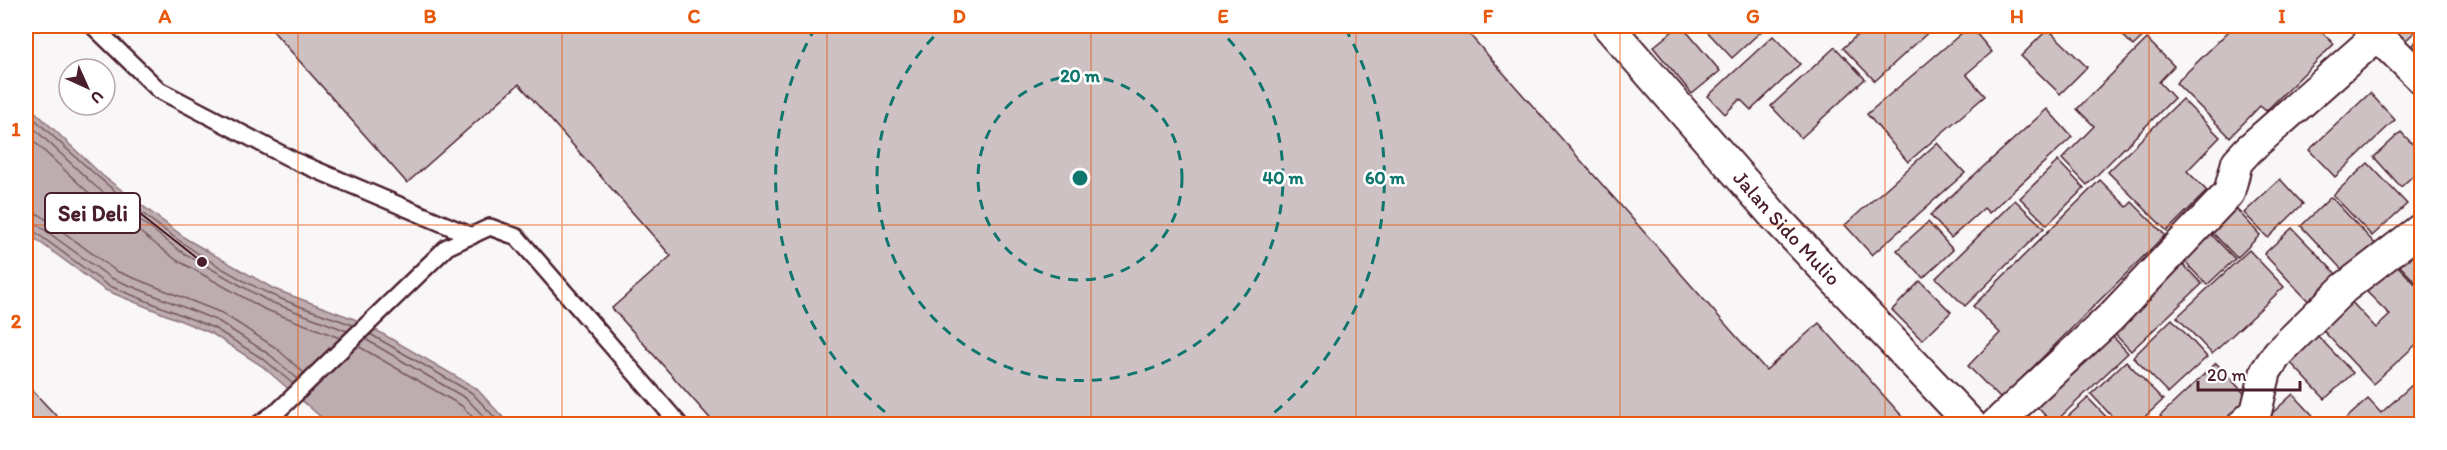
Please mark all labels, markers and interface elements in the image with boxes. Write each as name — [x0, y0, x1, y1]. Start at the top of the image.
text: A — [158, 4, 172, 28]
text: B — [424, 4, 437, 28]
text: C — [688, 4, 701, 28]
text: D — [952, 4, 966, 28]
text: E — [1217, 4, 1229, 28]
text: F — [1483, 4, 1494, 28]
text: G — [1746, 4, 1760, 28]
text: H — [2010, 4, 2024, 28]
text: I — [2278, 4, 2286, 28]
north arrow — [57, 57, 117, 117]
text: 20 m — [1060, 65, 1101, 87]
text: U — [87, 87, 108, 108]
text: 1 — [11, 117, 21, 141]
street label: Jalan Sido Mulio — [1728, 165, 1846, 290]
text: 40 m — [1262, 167, 1304, 189]
text: 60 m — [1365, 167, 1406, 189]
centre of rings — [1070, 168, 1090, 188]
callout: Sei Deli — [45, 193, 140, 233]
text: Sei Deli — [58, 200, 128, 227]
text: 2 — [11, 309, 22, 333]
scale bar — [2198, 354, 2300, 392]
text: 20 m — [2207, 364, 2247, 386]

